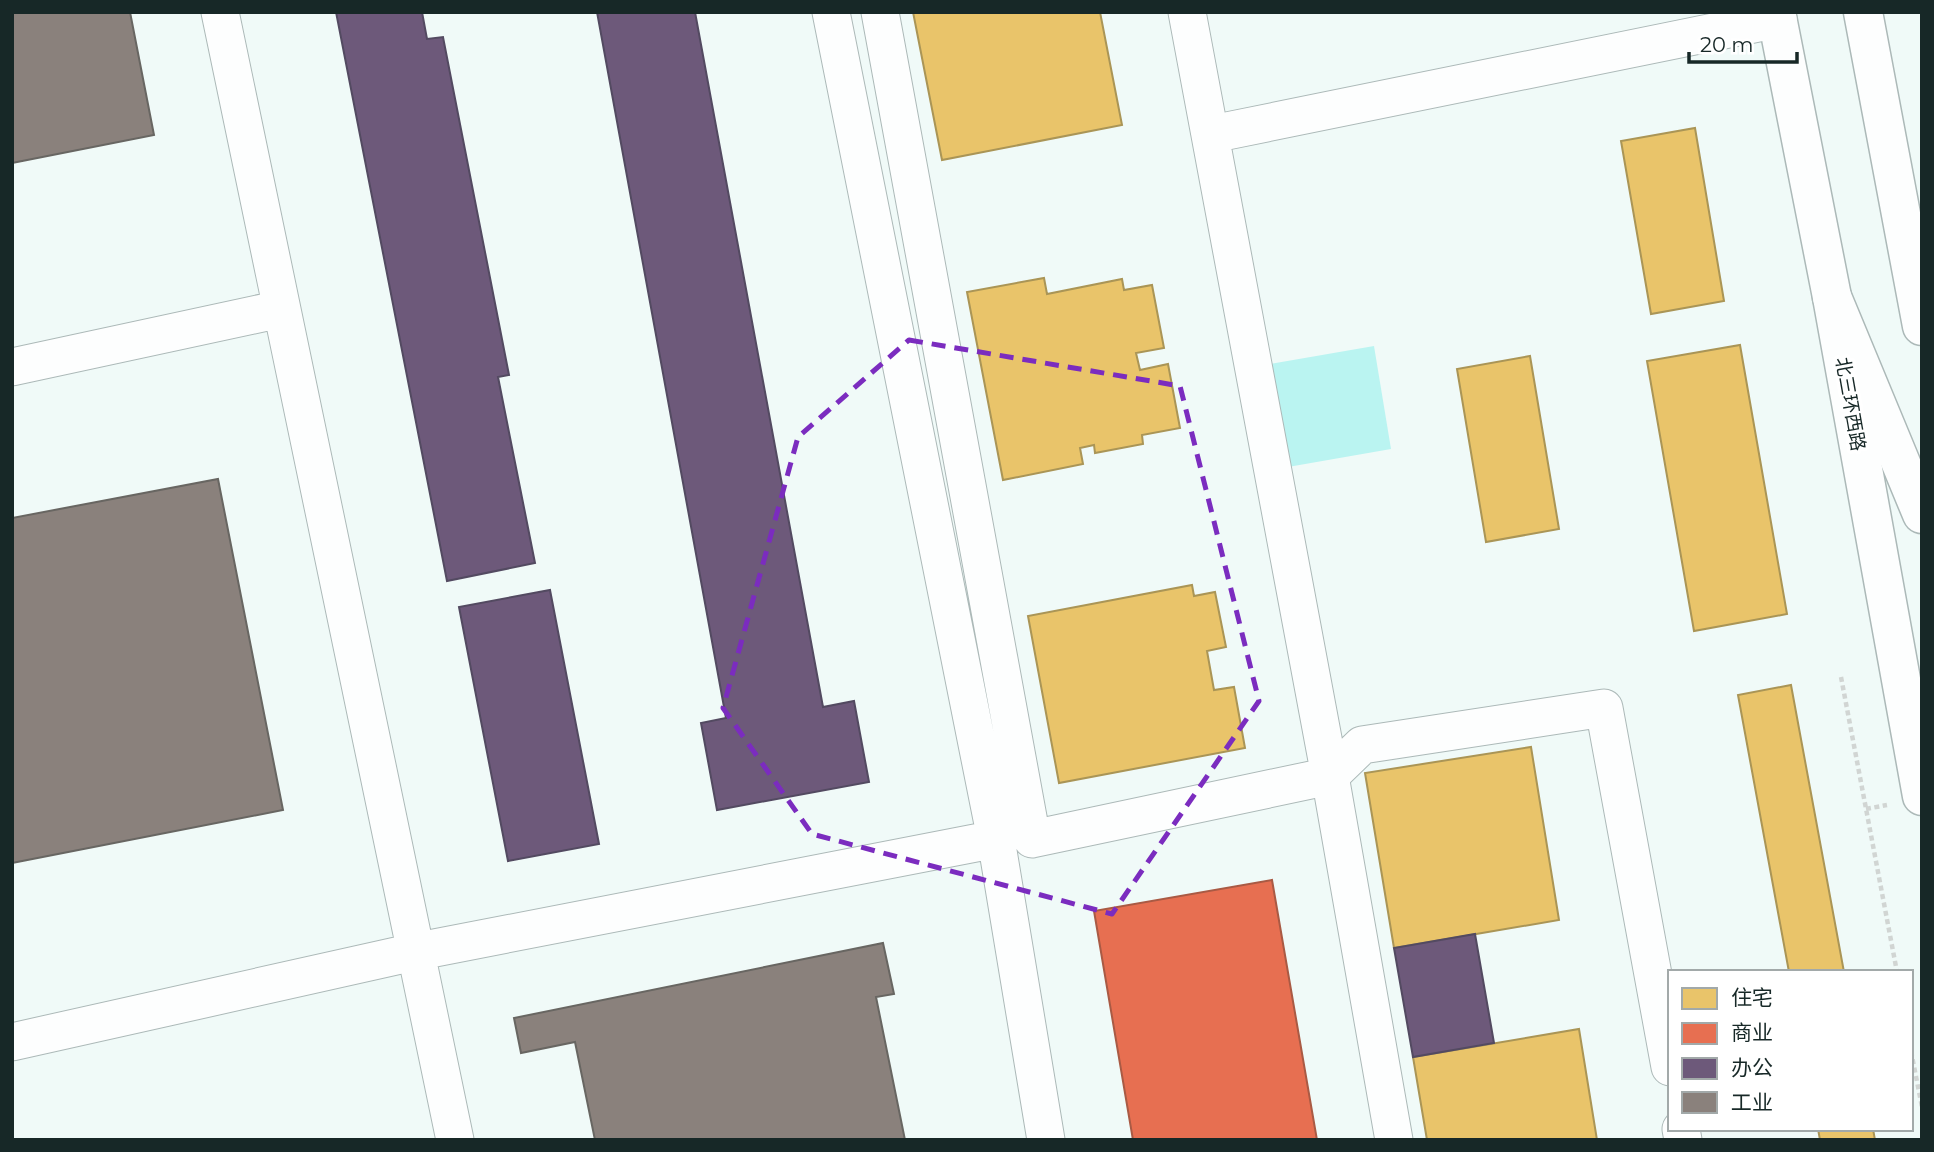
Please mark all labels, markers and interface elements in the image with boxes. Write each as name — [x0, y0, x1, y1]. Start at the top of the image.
scale bar — [1689, 21, 1798, 65]
text: 20 m — [1700, 32, 1754, 57]
street label: 北三环西路 — [1831, 355, 1870, 453]
legend — [1668, 970, 1913, 1131]
text: 住宅 — [1731, 985, 1773, 1010]
text: 商业 — [1731, 1020, 1773, 1045]
text: 办公 — [1731, 1055, 1773, 1080]
text: 工业 — [1731, 1090, 1773, 1115]

